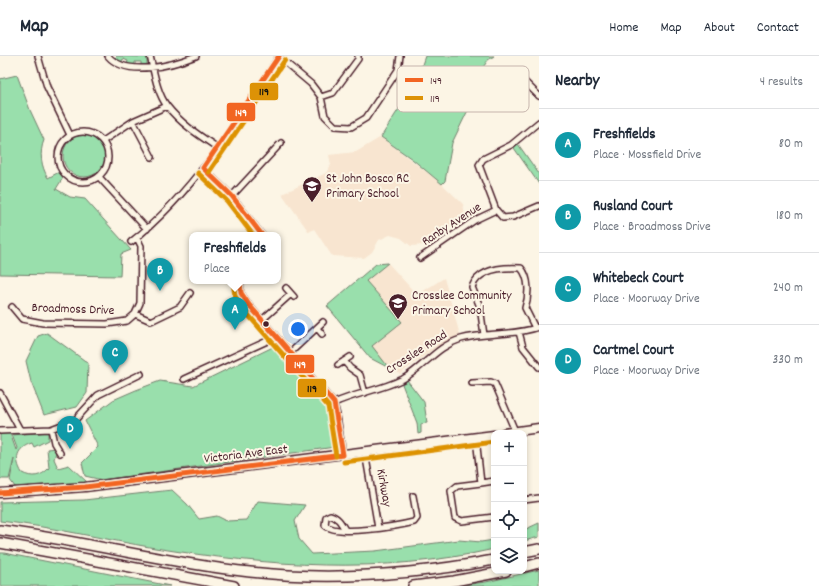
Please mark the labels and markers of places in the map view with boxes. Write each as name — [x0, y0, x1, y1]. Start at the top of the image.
place label: St John Bosco RC Primary School — [326, 170, 410, 204]
school or university icon: St John Bosco RC Primary School — [301, 175, 323, 203]
pin: B — [147, 258, 173, 291]
place label: Crosslee Community Primary School — [412, 287, 512, 321]
school or university icon: Crosslee Community Primary School — [387, 292, 409, 320]
pin: A — [222, 297, 248, 330]
unlabelled marker — [261, 319, 271, 329]
pin: C — [102, 340, 128, 373]
pin: D — [57, 416, 83, 449]

